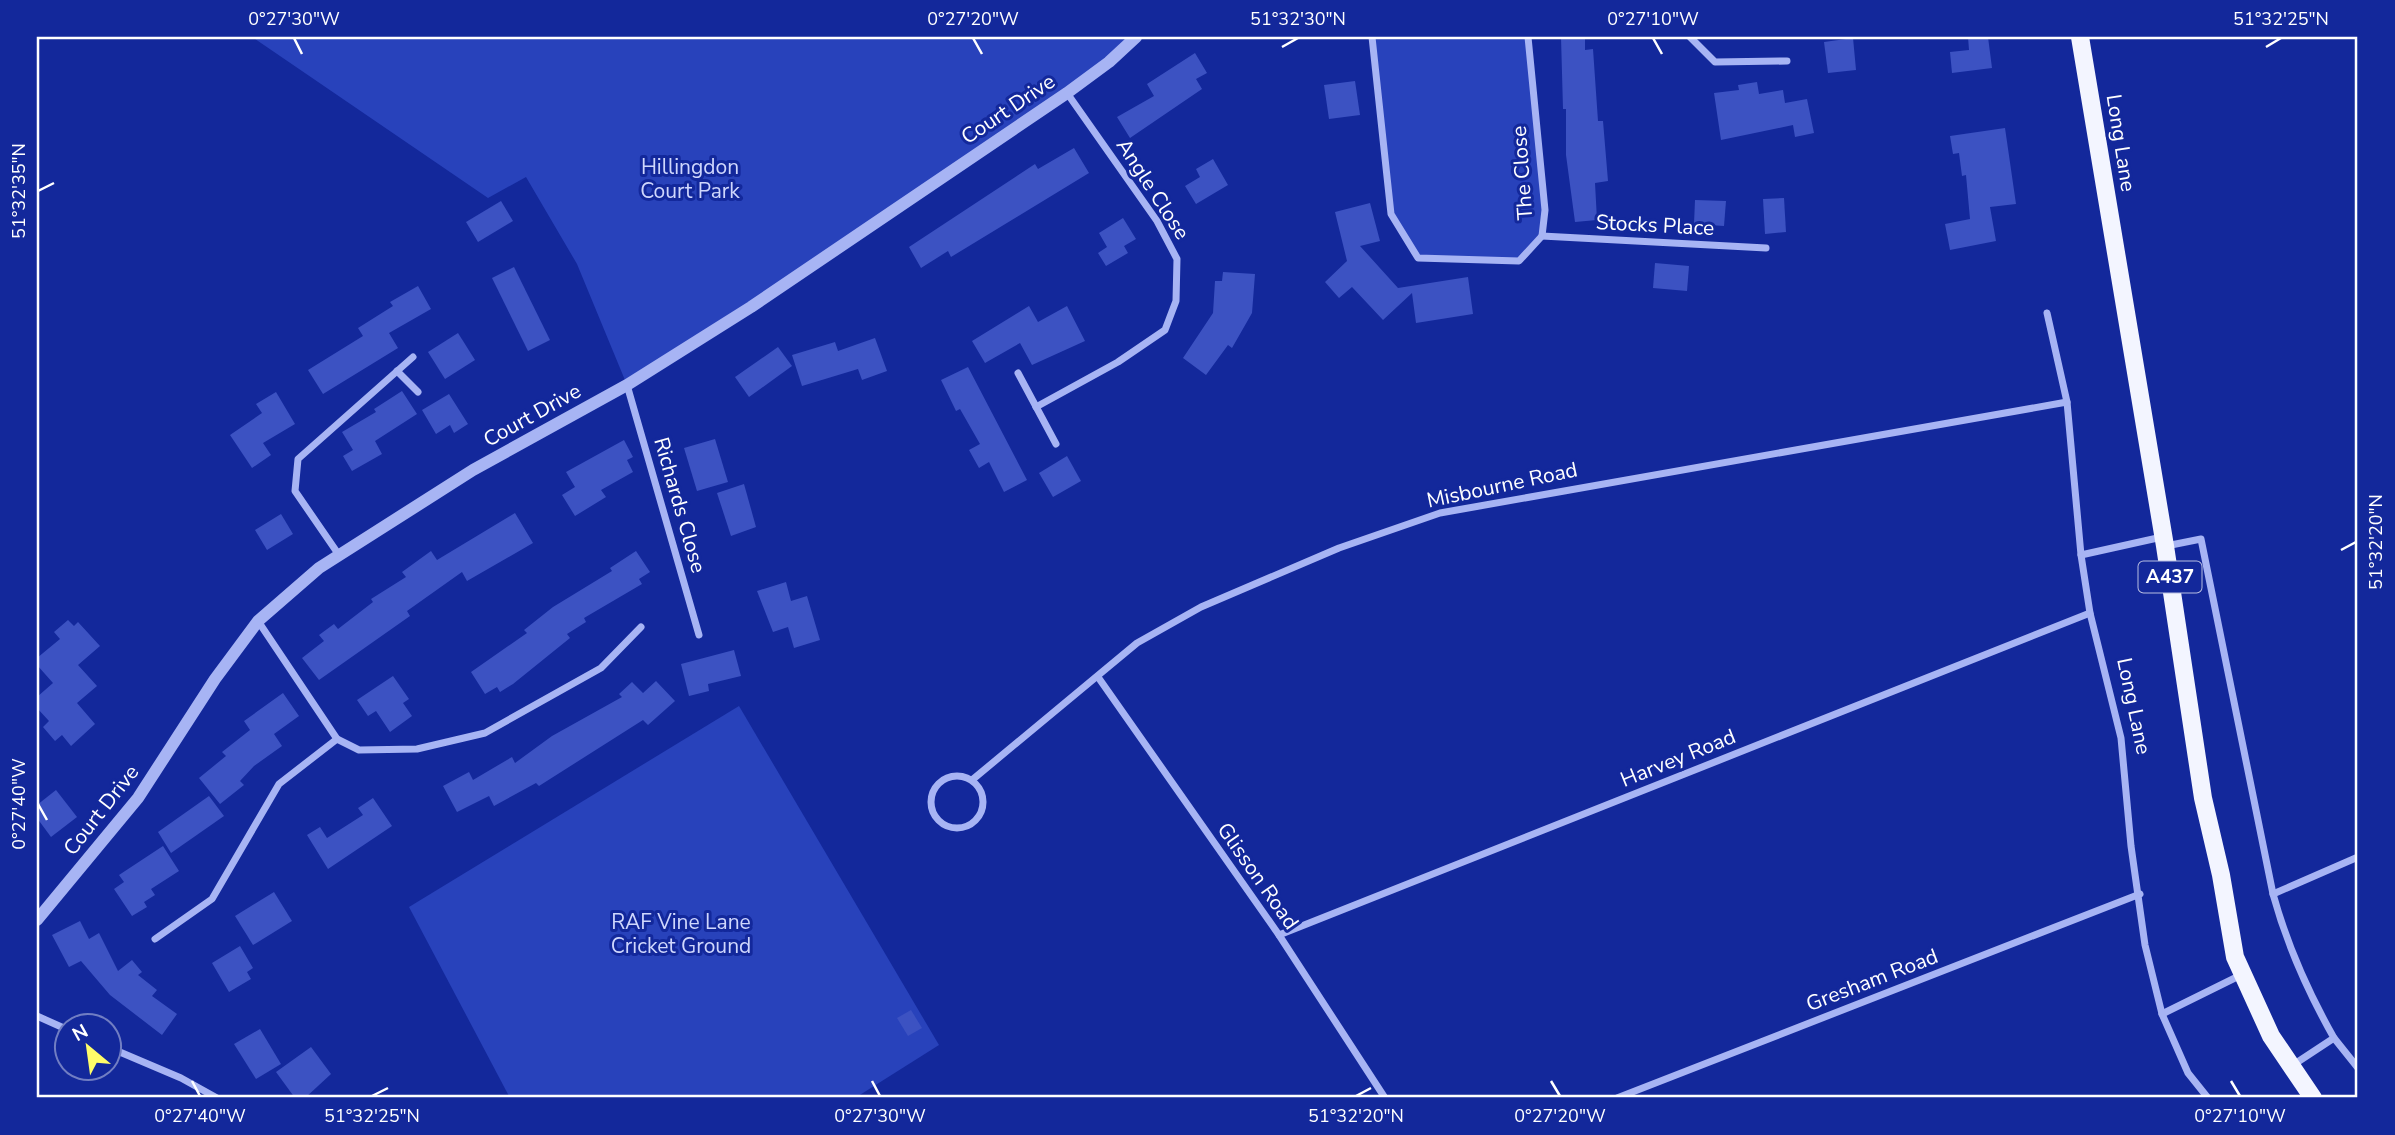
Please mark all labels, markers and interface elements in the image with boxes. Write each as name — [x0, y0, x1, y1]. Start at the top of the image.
text: 0°27'30"W — [248, 7, 340, 31]
text: 0°27'20"W — [927, 7, 1019, 31]
text: 51°32'30"N — [1250, 7, 1346, 31]
text: 0°27'10"W — [1607, 7, 1699, 31]
text: 51°32'25"N — [2233, 7, 2329, 31]
street label: Court Drive — [956, 67, 1060, 151]
street label: Long Lane — [2099, 92, 2143, 194]
street label: The Close — [1505, 125, 1539, 221]
street label: Angle Close — [1110, 133, 1196, 245]
text: 51°32'35"N — [7, 143, 31, 239]
park label: Hillingdon Court Park — [640, 153, 740, 205]
street label: Stocks Place — [1595, 208, 1715, 242]
street label: Court Drive — [478, 377, 586, 453]
street label: Richards Close — [647, 434, 713, 576]
street label: Misbourne Road — [1424, 455, 1580, 515]
text: 51°32'20"N — [2364, 494, 2388, 590]
road number: A437 — [2138, 562, 2202, 592]
street label: Long Lane — [2110, 655, 2158, 757]
street label: Harvey Road — [1616, 722, 1740, 794]
text: 0°27'40"W — [7, 758, 31, 850]
street label: Court Drive — [57, 759, 145, 861]
street label: Glisson Road — [1211, 817, 1305, 935]
park label: RAF Vine Lane Cricket Ground — [611, 908, 751, 960]
street label: Gresham Road — [1802, 942, 1942, 1018]
north arrow — [52, 1012, 122, 1082]
text: N — [68, 1018, 93, 1048]
text: 0°27'40"W — [154, 1104, 246, 1128]
text: 51°32'25"N — [324, 1104, 420, 1128]
text: 0°27'30"W — [834, 1104, 926, 1128]
text: 51°32'20"N — [1308, 1104, 1404, 1128]
text: 0°27'20"W — [1514, 1104, 1606, 1128]
text: 0°27'10"W — [2194, 1104, 2286, 1128]

